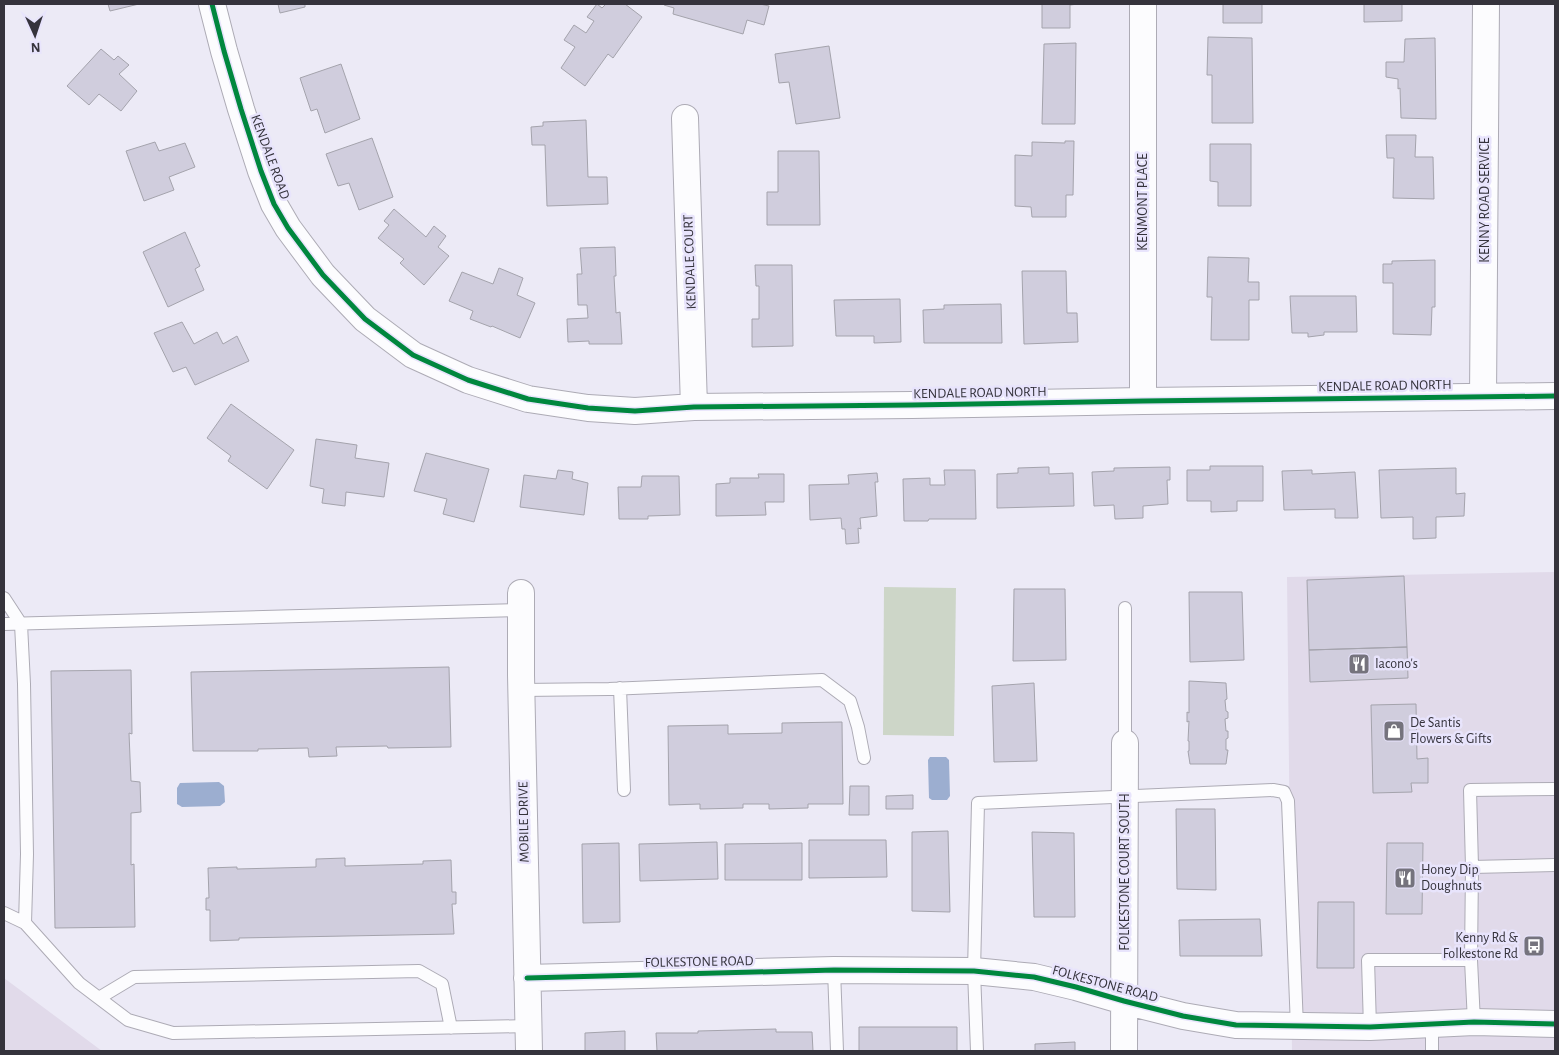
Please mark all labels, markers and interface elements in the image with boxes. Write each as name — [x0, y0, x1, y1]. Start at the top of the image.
north arrow — [10, 10, 60, 60]
text: N — [30, 40, 41, 54]
street label: KENDALE ROAD — [248, 113, 292, 201]
street label: KENNY ROAD SERVICE — [1478, 137, 1492, 263]
street label: KENMONT PLACE — [1136, 153, 1150, 251]
street label: KENDALE COURT — [681, 214, 699, 310]
street label: KENDALE ROAD NORTH — [1318, 378, 1452, 394]
street label: KENDALE ROAD NORTH — [913, 385, 1047, 401]
restaurant icon: Iacono's — [1347, 652, 1371, 676]
place label: Iacono's — [1375, 657, 1418, 671]
place label: De Santis Flowers & Gifts — [1410, 716, 1492, 746]
shop icon: De Santis Flowers & Gifts — [1382, 719, 1406, 743]
street label: MOBILE DRIVE — [516, 781, 532, 863]
street label: FOLKESTONE COURT SOUTH — [1118, 793, 1132, 951]
place label: Honey Dip Doughnuts — [1421, 863, 1482, 893]
restaurant icon: Honey Dip Doughnuts — [1393, 866, 1417, 890]
place label: Kenny Rd & Folkestone Rd — [1443, 931, 1518, 961]
bus stop icon: Kenny Rd & Folkestone Rd — [1522, 934, 1546, 958]
street label: FOLKESTONE ROAD — [644, 954, 754, 970]
street label: FOLKESTONE ROAD — [1051, 963, 1159, 1005]

